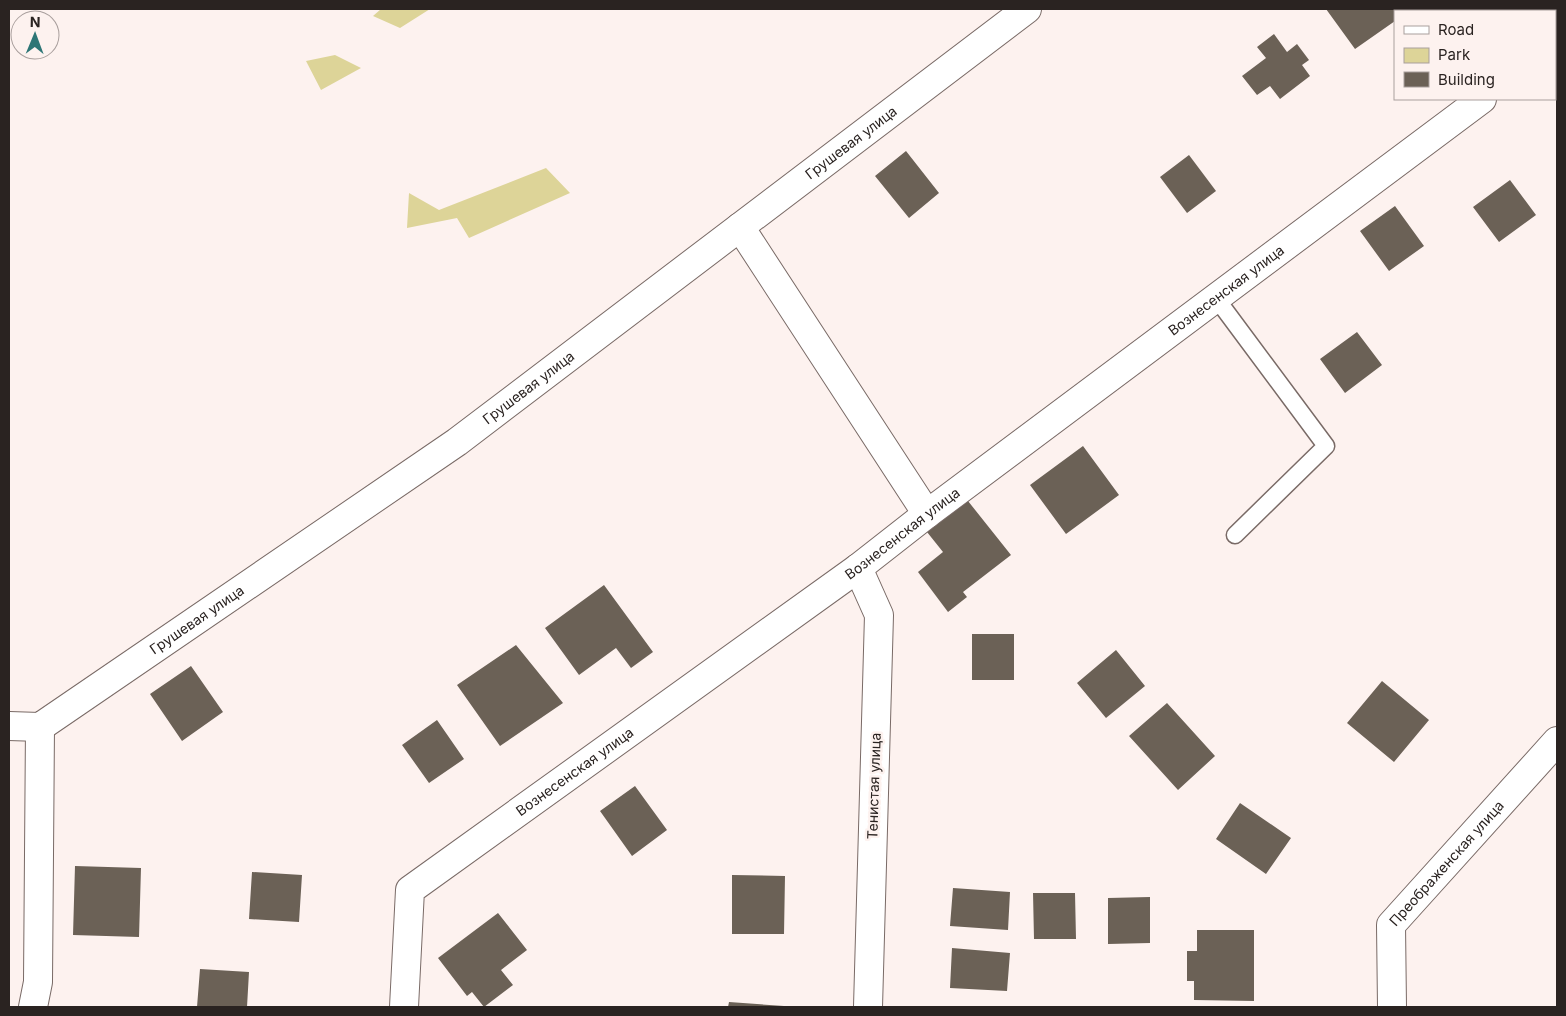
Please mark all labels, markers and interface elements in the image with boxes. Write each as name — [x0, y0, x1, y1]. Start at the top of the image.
north arrow — [10, 10, 60, 60]
legend — [1394, 10, 1556, 100]
text: N — [30, 13, 41, 30]
text: Road — [1438, 20, 1474, 39]
text: Park — [1438, 45, 1471, 64]
text: Building — [1438, 70, 1495, 89]
street label: Грушевая улица — [802, 102, 900, 182]
street label: Вознесенская улица — [1165, 241, 1287, 339]
street label: Грушевая улица — [479, 347, 577, 427]
street label: Вознесенская улица — [841, 484, 963, 583]
street label: Грушевая улица — [146, 581, 247, 658]
street label: Вознесенская улица — [512, 723, 636, 819]
street label: Тенистая улица — [863, 732, 884, 840]
street label: Преображенская улица — [1385, 797, 1507, 929]

